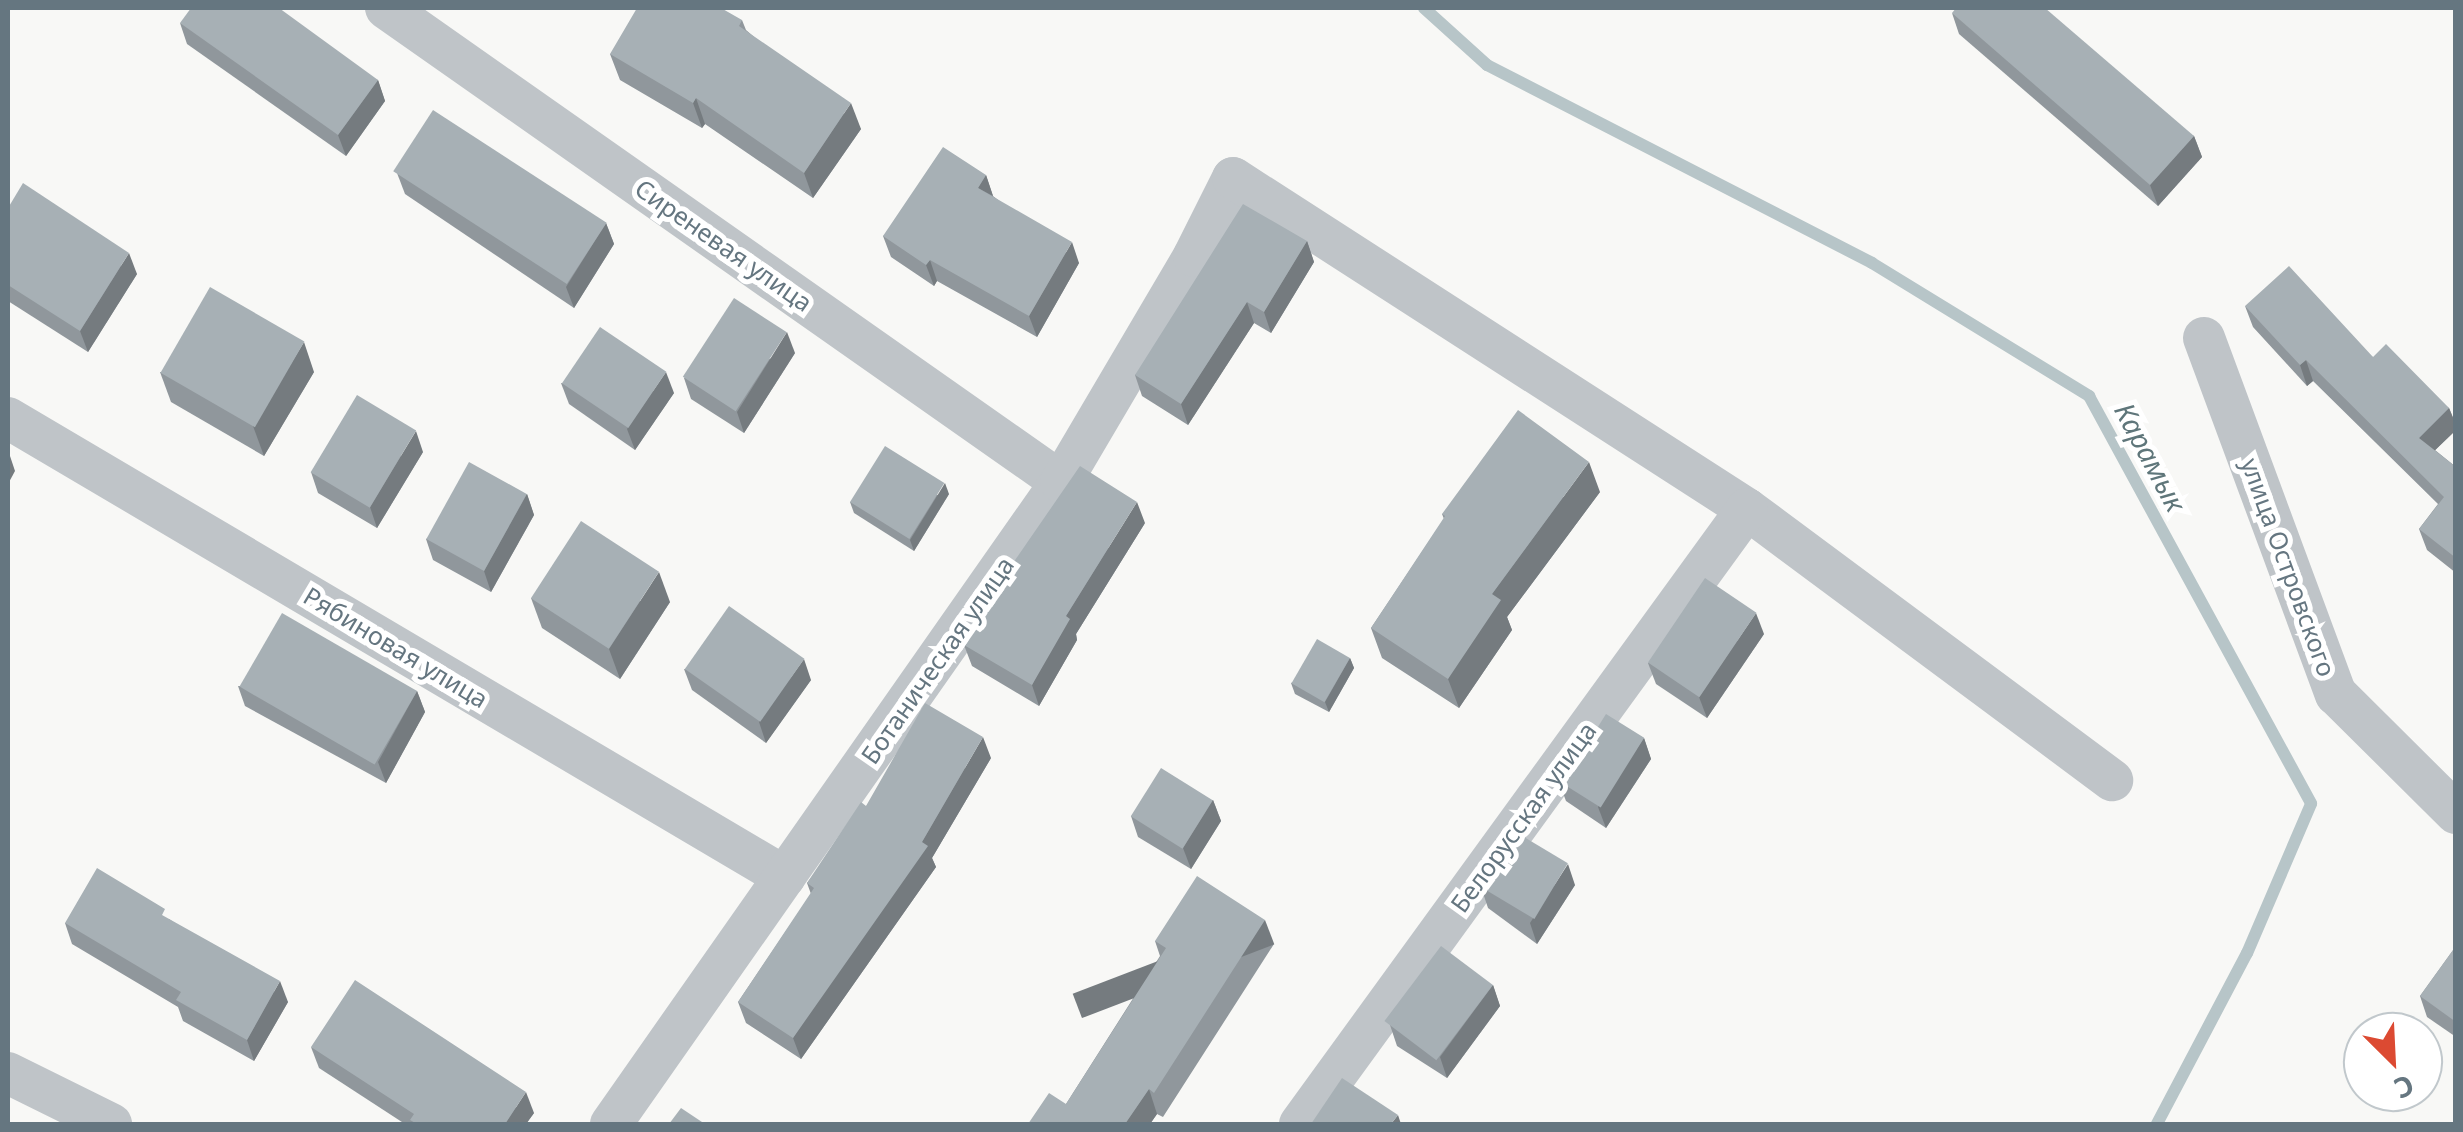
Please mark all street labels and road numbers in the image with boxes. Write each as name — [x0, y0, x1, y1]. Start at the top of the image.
street label: Сиреневая улица — [630, 173, 818, 317]
street label: улица Островского — [2236, 454, 2342, 680]
street label: Ботаническая улица — [854, 551, 1020, 769]
street label: Рябиновая улица — [298, 580, 494, 714]
street label: Белорусская улица — [1444, 716, 1602, 918]

